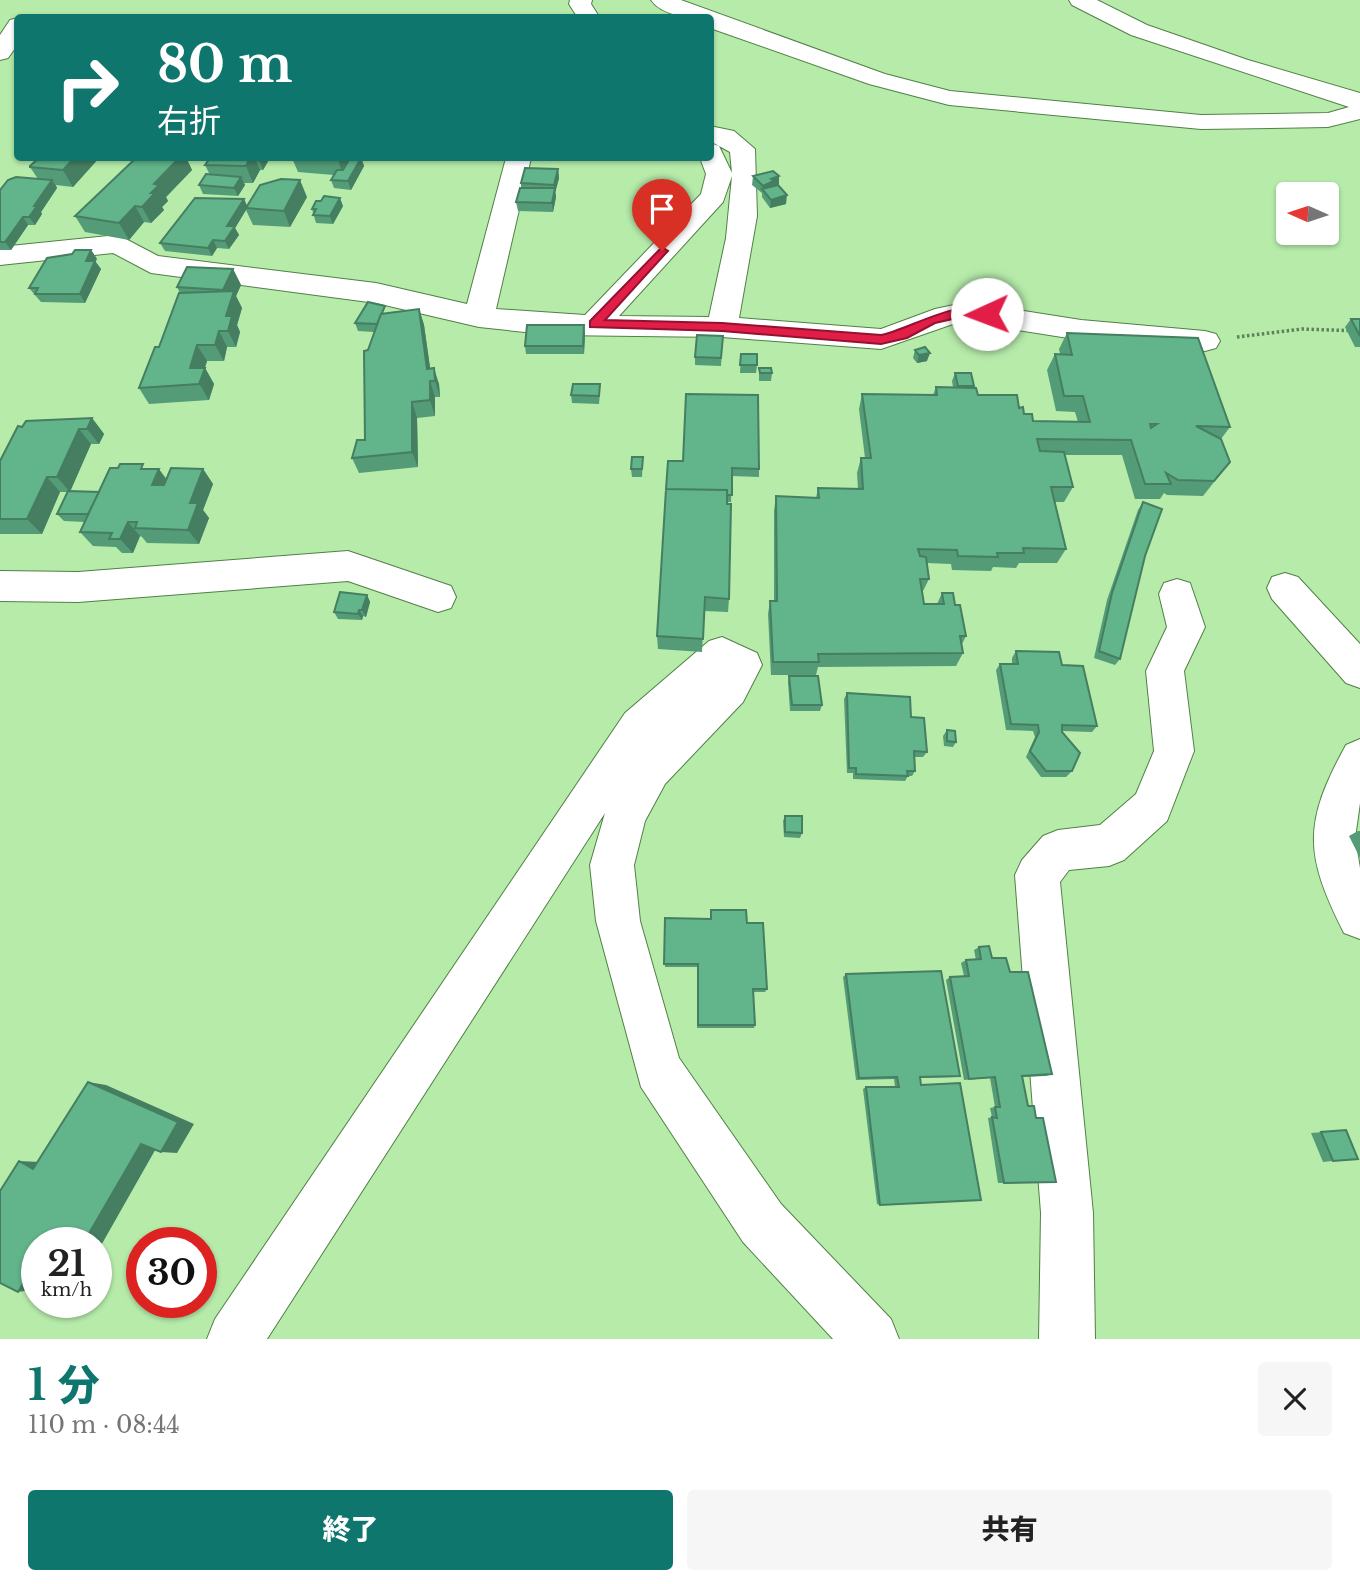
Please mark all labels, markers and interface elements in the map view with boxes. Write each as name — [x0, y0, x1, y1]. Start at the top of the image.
text: 80 m — [157, 34, 292, 95]
icon: right — [42, 42, 133, 133]
text: 右折 — [157, 101, 221, 141]
pin — [632, 179, 692, 251]
north arrow — [1276, 182, 1339, 245]
map controls — [1276, 182, 1339, 245]
icon: arrive — [643, 190, 681, 228]
position arrow — [950, 277, 1024, 351]
speed limit sign: 30 — [126, 1227, 217, 1318]
text: 21 — [47, 1242, 86, 1285]
text: km/h — [41, 1279, 92, 1301]
text: 1 分 — [28, 1359, 99, 1411]
button: close — [1258, 1362, 1332, 1436]
text: 110 m · 08:44 — [28, 1411, 180, 1439]
button: 終了 — [28, 1490, 673, 1570]
button: 共有 — [687, 1490, 1332, 1570]

